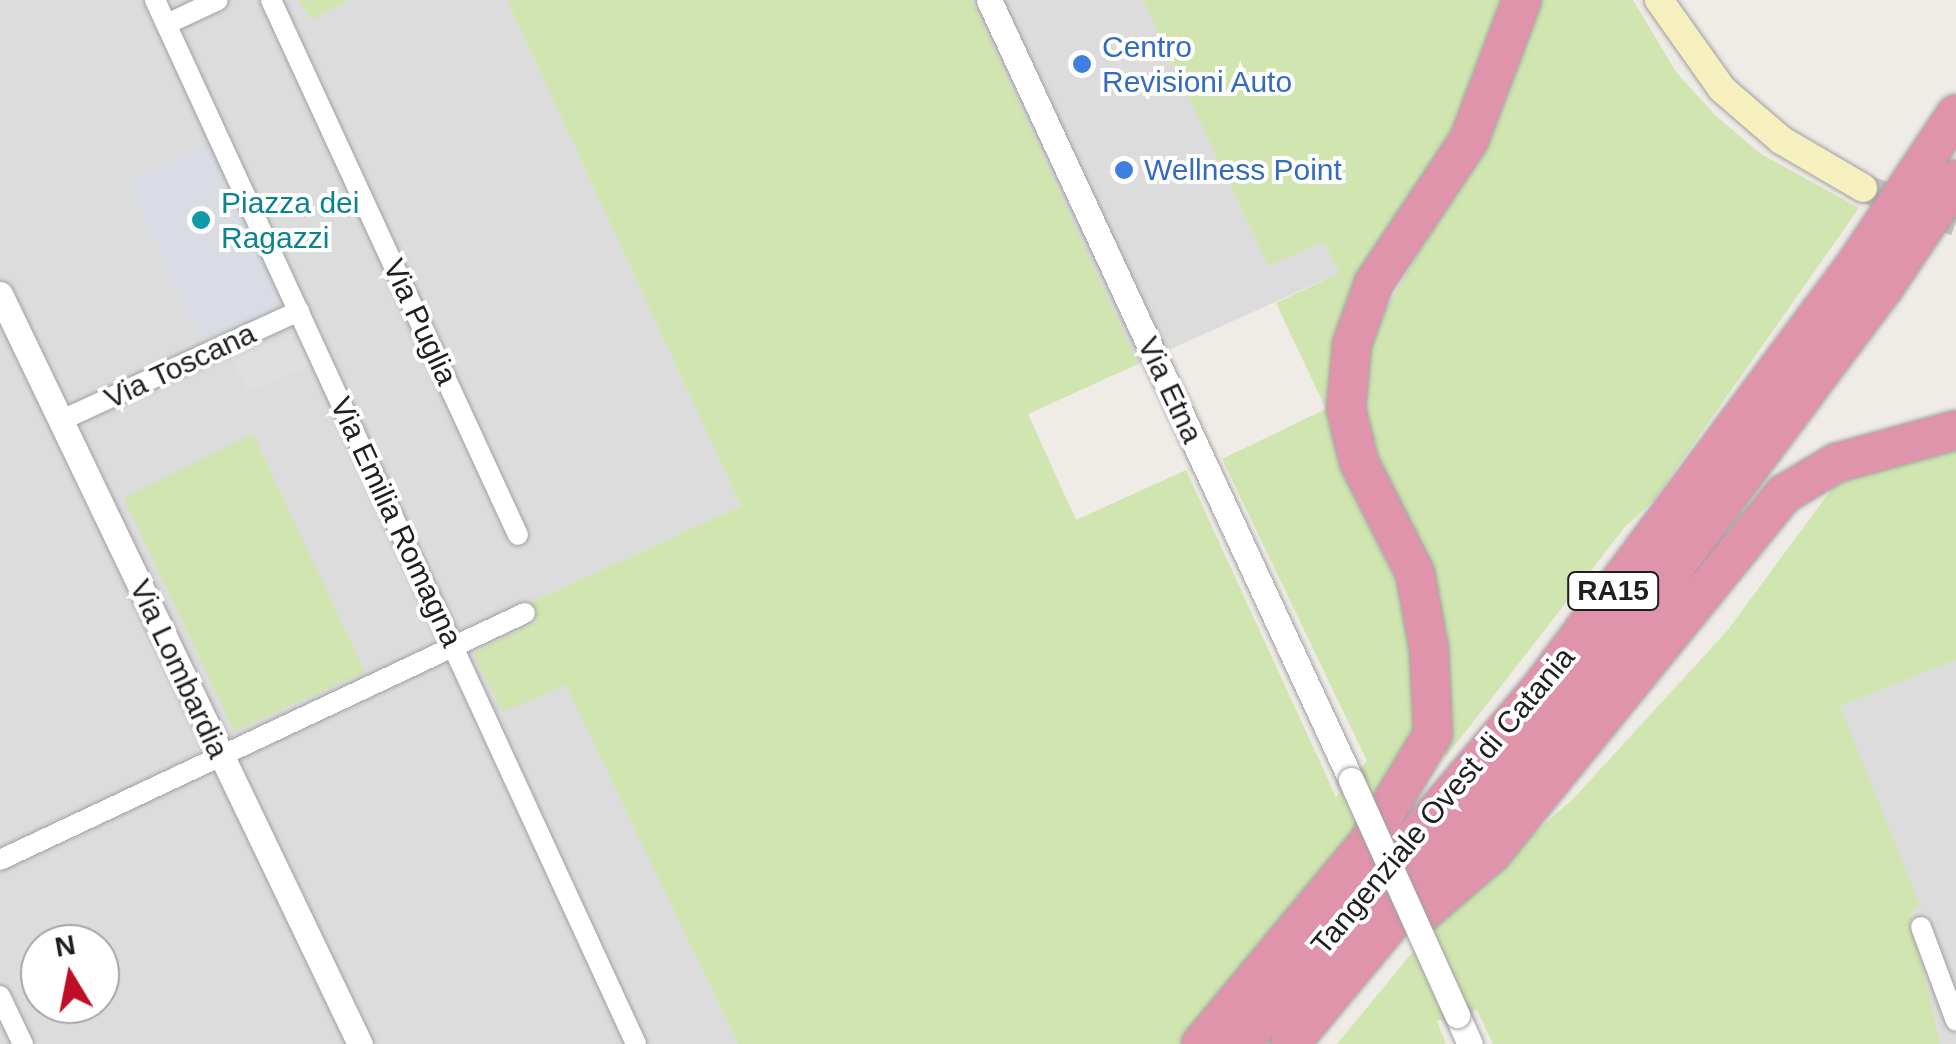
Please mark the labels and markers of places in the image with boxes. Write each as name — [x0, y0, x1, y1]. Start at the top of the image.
place label: Centro Revisioni Auto — [1102, 29, 1294, 100]
marker: Centro Revisioni Auto — [1071, 53, 1093, 75]
place label: Wellness Point — [1144, 152, 1342, 188]
marker: Wellness Point — [1113, 159, 1135, 181]
place label: Piazza dei Ragazzi — [221, 185, 359, 256]
marker: Piazza dei Ragazzi — [190, 209, 212, 231]

